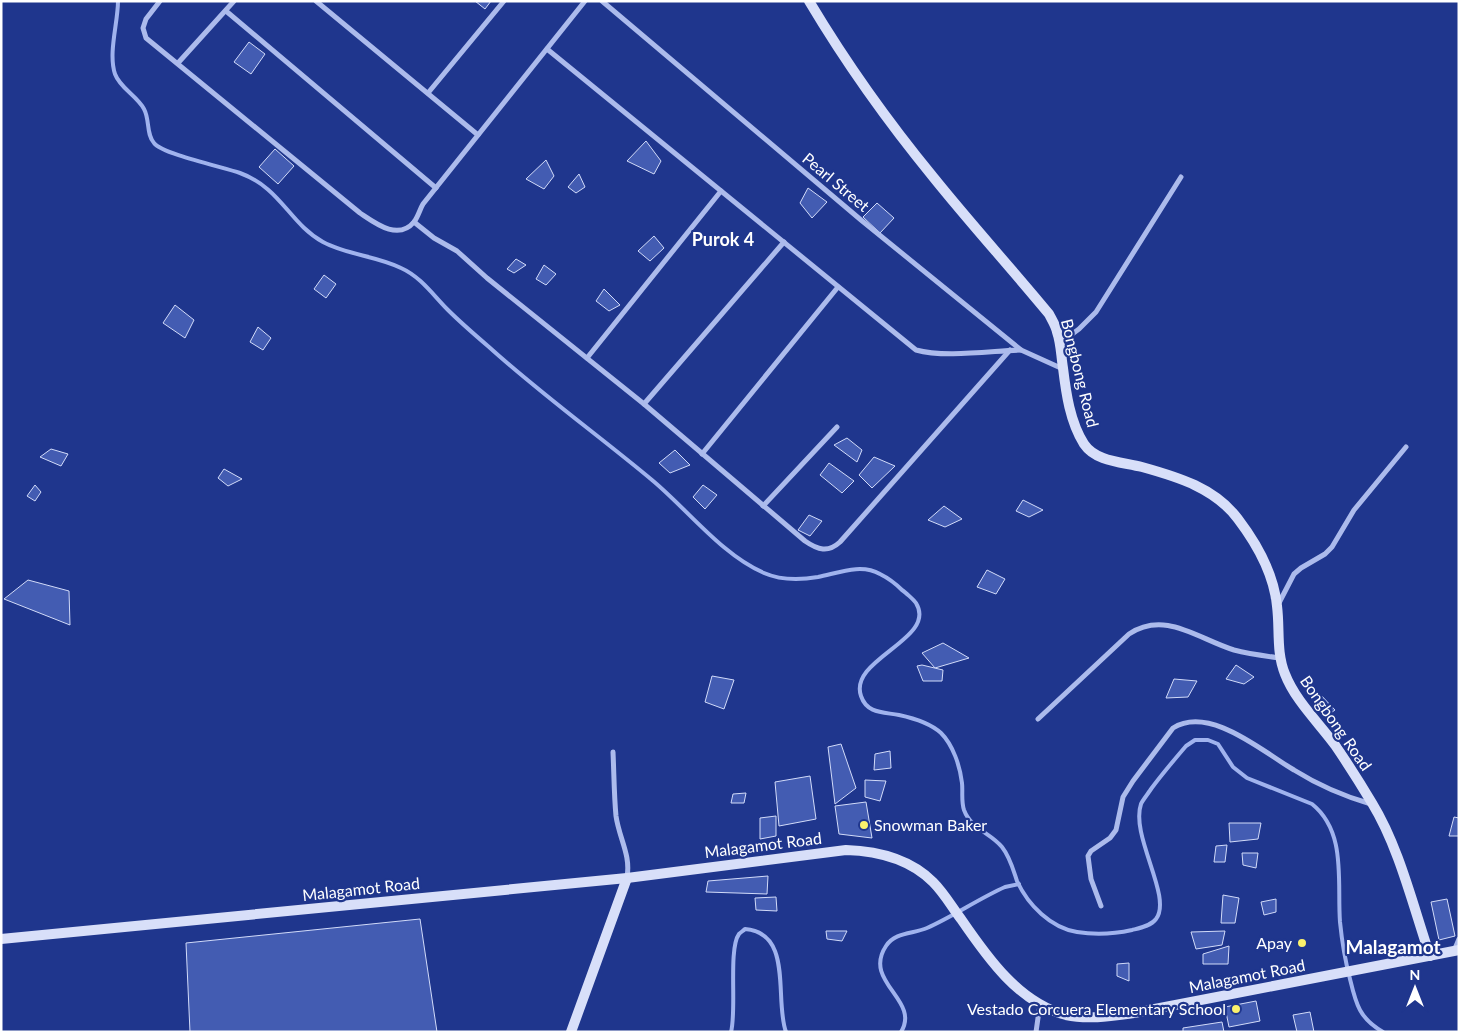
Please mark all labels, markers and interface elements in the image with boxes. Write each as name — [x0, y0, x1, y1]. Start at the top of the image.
street label: Pearl Street — [799, 148, 874, 215]
district label: Purok 4 — [692, 228, 754, 250]
street label: Bongbong Road — [1058, 317, 1103, 429]
street label: Bongbong Road — [1297, 672, 1376, 774]
place label: Snowman Baker — [874, 815, 987, 834]
marker: Snowman Baker — [858, 819, 870, 831]
street label: Malagamot Road — [703, 828, 823, 861]
street label: Malagamot Road — [301, 873, 421, 904]
place label: Apay — [1256, 933, 1293, 952]
district label: Malagamot — [1345, 935, 1441, 958]
marker: Apay — [1296, 937, 1308, 949]
street label: Malagamot Road — [1187, 955, 1307, 996]
north arrow — [1390, 963, 1440, 1013]
text: N — [1410, 966, 1420, 983]
place label: Vestado Corcuera Elementary School — [967, 999, 1226, 1018]
marker: Vestado Corcuera Elementary School — [1230, 1003, 1242, 1015]

